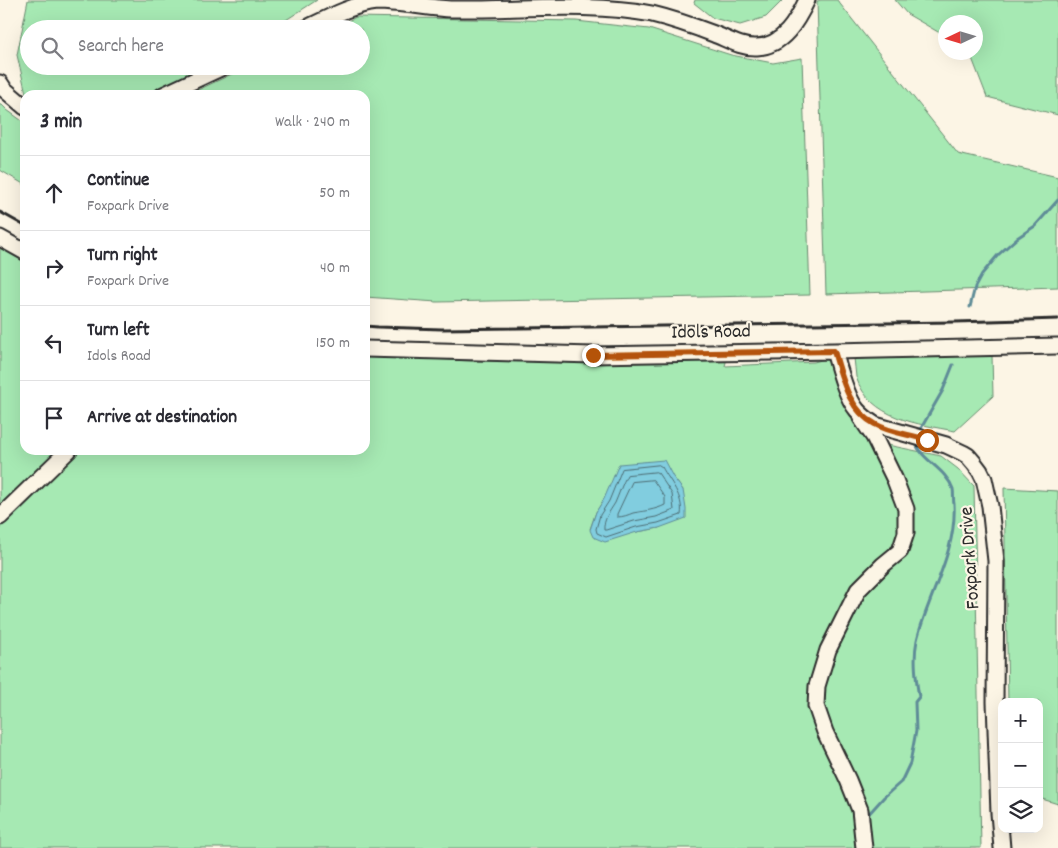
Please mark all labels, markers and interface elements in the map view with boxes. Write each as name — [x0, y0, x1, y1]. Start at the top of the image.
north arrow — [938, 15, 983, 60]
search box — [20, 20, 370, 75]
icon: search — [38, 34, 66, 62]
text: Search here — [78, 34, 164, 61]
text: 3 min — [40, 108, 82, 138]
text: Walk · 240 m — [275, 111, 350, 134]
text: Continue — [87, 168, 149, 195]
icon: ahead — [40, 179, 68, 207]
text: 50 m — [319, 182, 350, 205]
text: Foxpark Drive — [87, 195, 169, 218]
text: Turn right — [87, 243, 158, 270]
icon: right — [40, 254, 68, 282]
text: 40 m — [320, 257, 350, 280]
text: Foxpark Drive — [87, 270, 169, 293]
text: Turn left — [87, 318, 150, 345]
street label: Idols Road — [671, 318, 751, 348]
icon: left — [40, 329, 68, 357]
text: 150 m — [316, 332, 350, 355]
route end — [582, 344, 605, 367]
text: Idols Road — [87, 345, 151, 368]
icon: arrive — [40, 404, 68, 432]
text: Arrive at destination — [87, 405, 237, 432]
route start — [916, 429, 939, 452]
street label: Foxpark Drive — [953, 506, 989, 610]
map controls — [998, 698, 1043, 833]
button: + — [998, 698, 1043, 743]
button: − — [998, 743, 1043, 788]
button: layers — [998, 788, 1043, 833]

